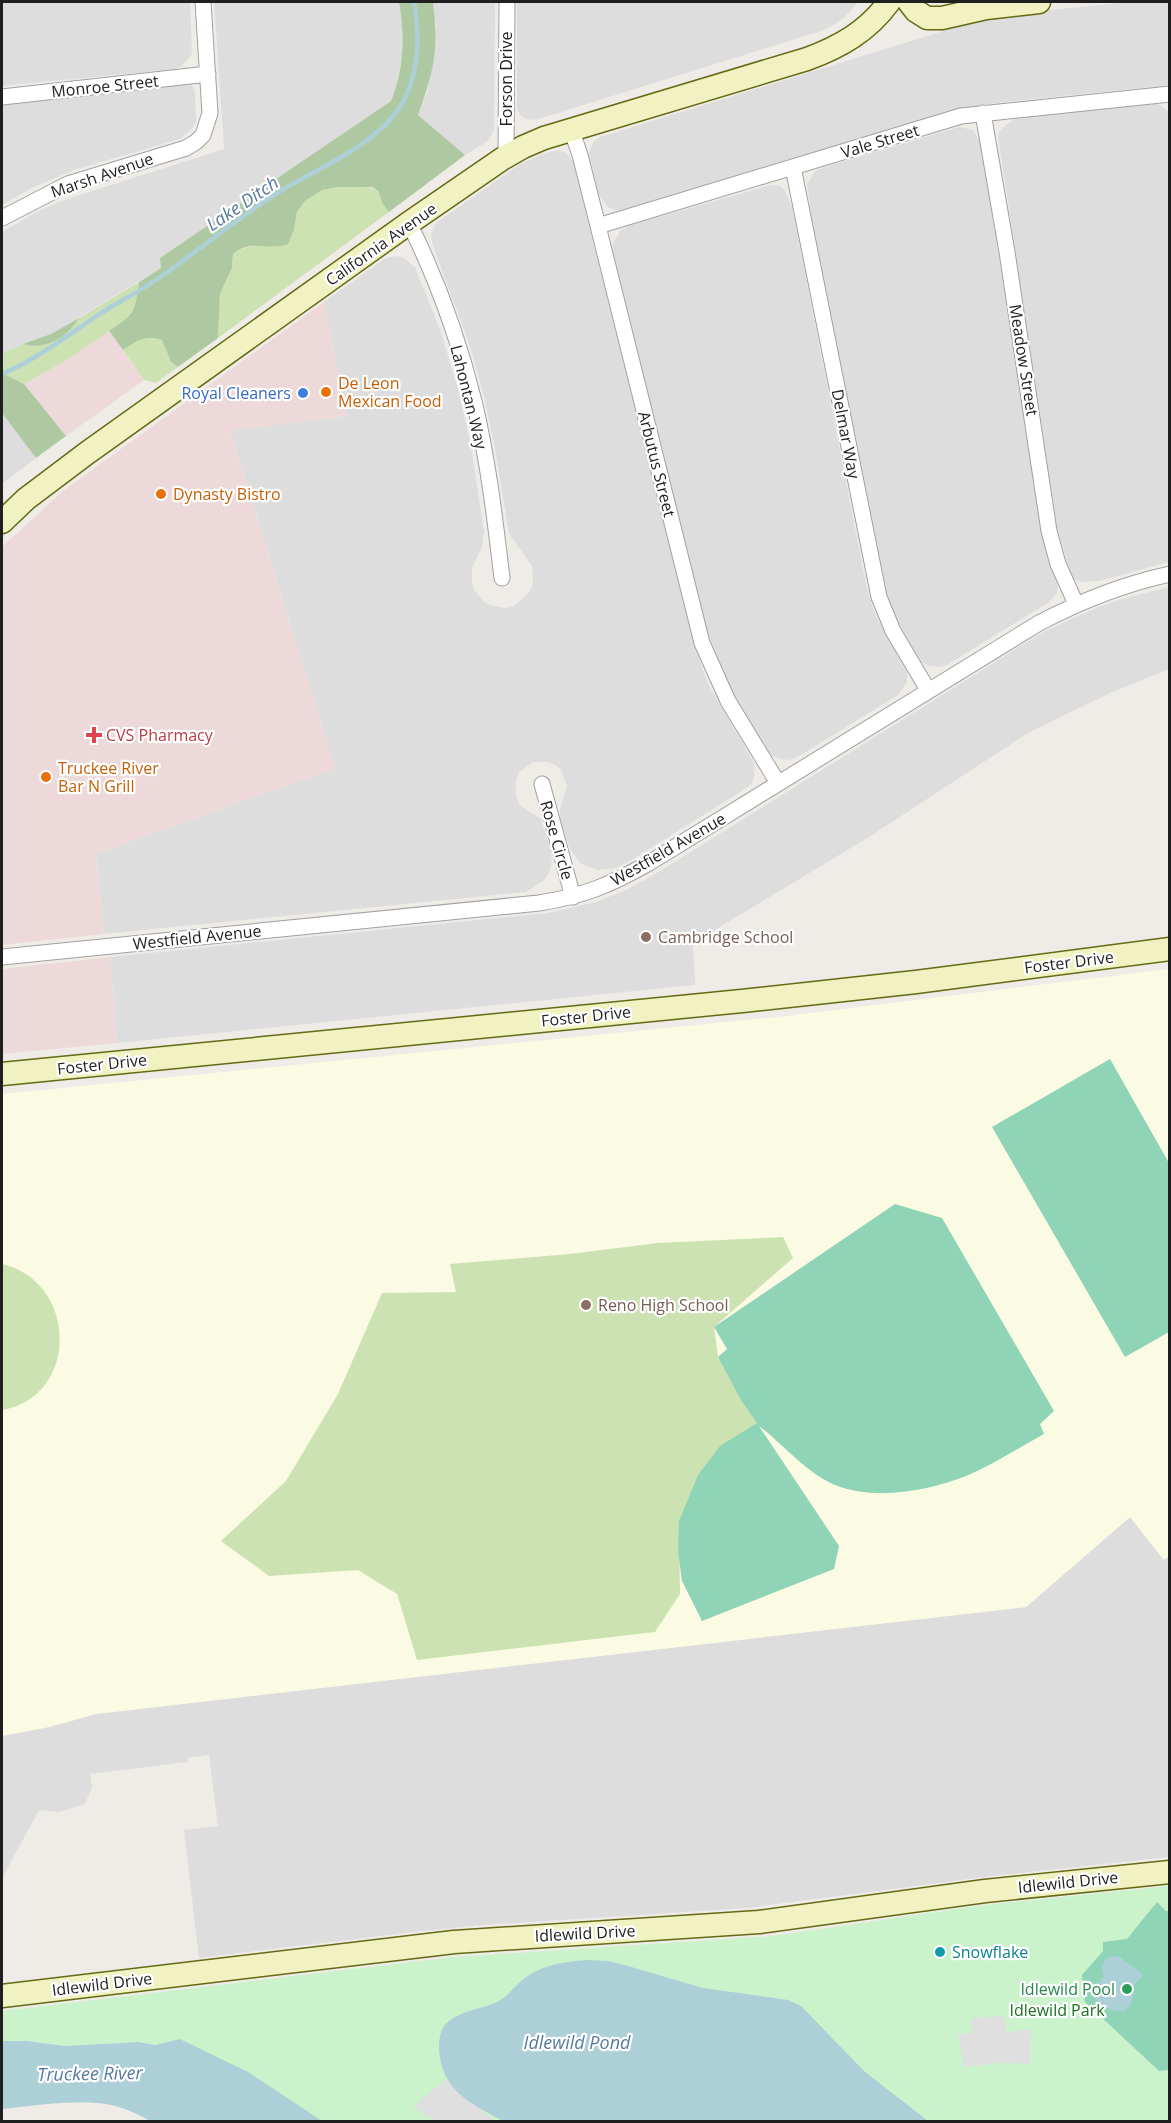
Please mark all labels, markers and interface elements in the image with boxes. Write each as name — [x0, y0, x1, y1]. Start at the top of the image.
street label: Forson Drive — [495, 32, 517, 126]
street label: Monroe Street — [50, 69, 160, 103]
street label: Vale Street — [838, 119, 922, 163]
street label: Marsh Avenue — [48, 147, 156, 203]
water label: Lake Ditch — [201, 170, 283, 236]
street label: California Avenue — [321, 197, 441, 291]
street label: Meadow Street — [1004, 303, 1044, 418]
street label: Lahontan Way — [445, 343, 493, 452]
place label: De Leon Mexican Food — [338, 372, 442, 412]
place label: Royal Cleaners — [181, 382, 291, 404]
marker: De Leon Mexican Food — [319, 385, 333, 399]
marker: Royal Cleaners — [296, 386, 310, 400]
street label: Delmar Way — [827, 387, 866, 482]
street label: Arbutus Street — [633, 409, 681, 519]
place label: Dynasty Bistro — [173, 483, 281, 505]
marker: Dynasty Bistro — [154, 487, 168, 501]
place label: CVS Pharmacy — [106, 724, 214, 746]
marker: CVS Pharmacy — [87, 728, 101, 742]
place label: Truckee River Bar N Grill — [58, 757, 159, 797]
marker: Truckee River Bar N Grill — [39, 770, 53, 784]
street label: Rose Circle — [535, 798, 579, 882]
street label: Westfield Avenue — [607, 807, 729, 891]
street label: Westfield Avenue — [132, 919, 262, 955]
place label: Cambridge School — [658, 926, 793, 948]
marker: Cambridge School — [639, 930, 653, 944]
street label: Foster Drive — [1023, 946, 1115, 978]
street label: Foster Drive — [540, 1000, 632, 1032]
street label: Foster Drive — [56, 1048, 148, 1080]
place label: Reno High School — [598, 1294, 728, 1316]
marker: Reno High School — [579, 1298, 593, 1312]
street label: Idlewild Drive — [1017, 1866, 1119, 1898]
street label: Idlewild Drive — [534, 1919, 636, 1947]
place label: Snowflake — [952, 1941, 1028, 1963]
marker: Snowflake — [933, 1945, 947, 1959]
street label: Idlewild Drive — [51, 1967, 153, 2001]
place label: Idlewild Pool — [1020, 1978, 1115, 2000]
marker: Idlewild Pool — [1120, 1982, 1134, 1996]
park label: Idlewild Park — [1009, 1999, 1105, 2021]
water label: Idlewild Pond — [524, 2030, 631, 2054]
water label: Truckee River — [37, 2060, 144, 2086]

